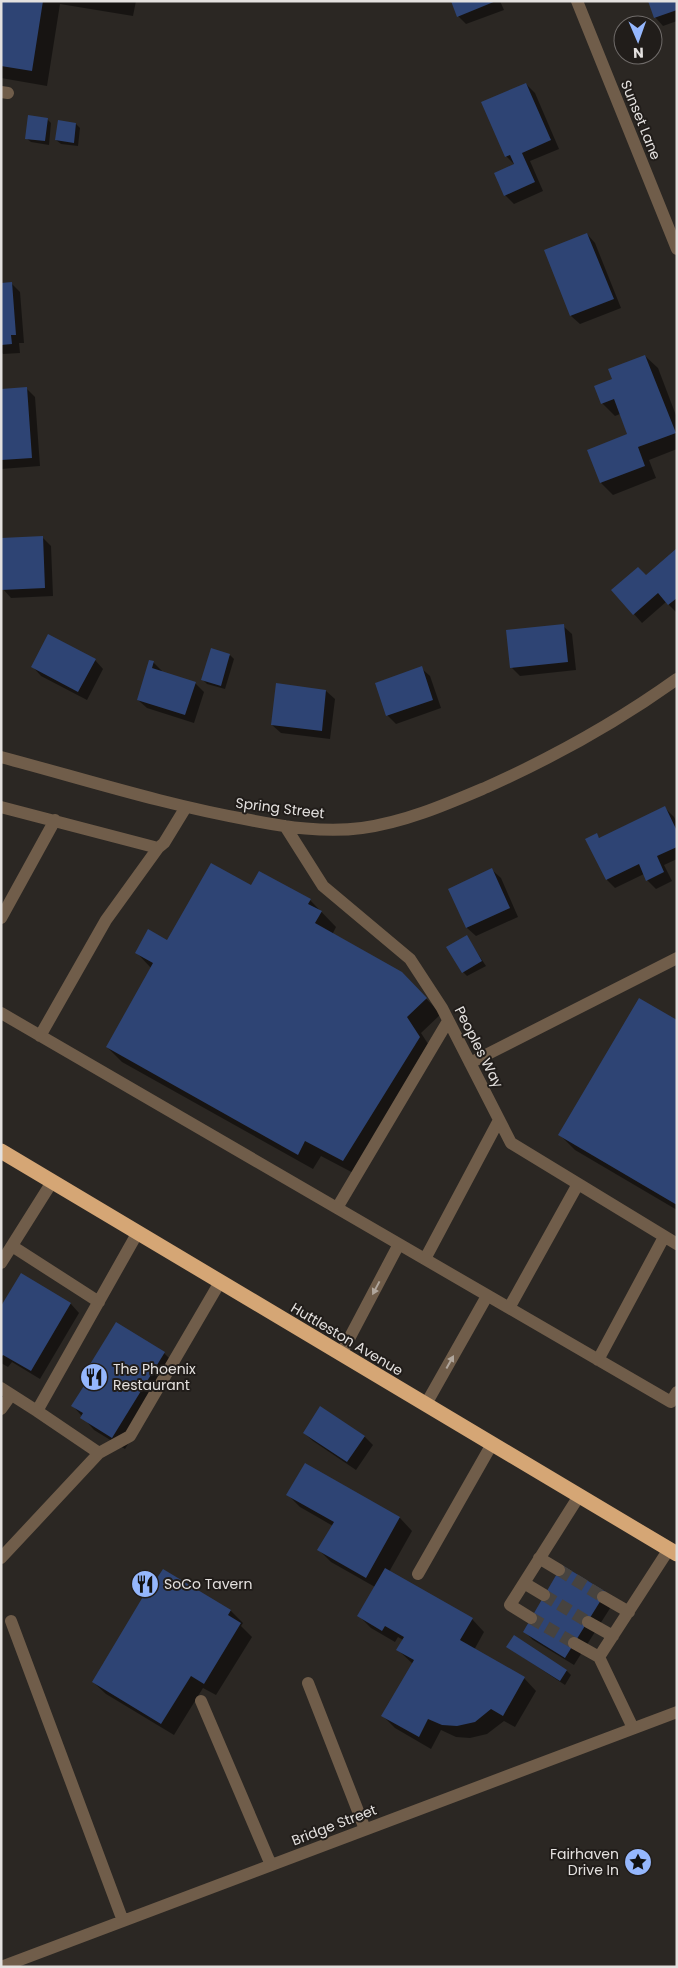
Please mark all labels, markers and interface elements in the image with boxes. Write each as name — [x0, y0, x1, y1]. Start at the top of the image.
north arrow — [613, 15, 663, 65]
text: N — [633, 43, 644, 63]
street label: Sunset Lane — [616, 77, 666, 163]
street label: Spring Street — [234, 793, 326, 823]
street label: Peoples Way — [450, 1003, 508, 1091]
one-way arrow — [372, 1280, 380, 1295]
street label: Huttleston Avenue — [287, 1298, 407, 1381]
one-way arrow — [446, 1354, 454, 1369]
place label: The Phoenix Restaurant — [113, 1359, 196, 1395]
restaurant icon: The Phoenix Restaurant — [79, 1362, 109, 1392]
restaurant icon: SoCo Tavern — [130, 1569, 160, 1599]
place label: SoCo Tavern — [164, 1574, 252, 1594]
street label: Bridge Street — [289, 1800, 379, 1850]
place label: Fairhaven Drive In — [550, 1844, 619, 1880]
place icon: Fairhaven Drive In — [623, 1847, 653, 1877]

